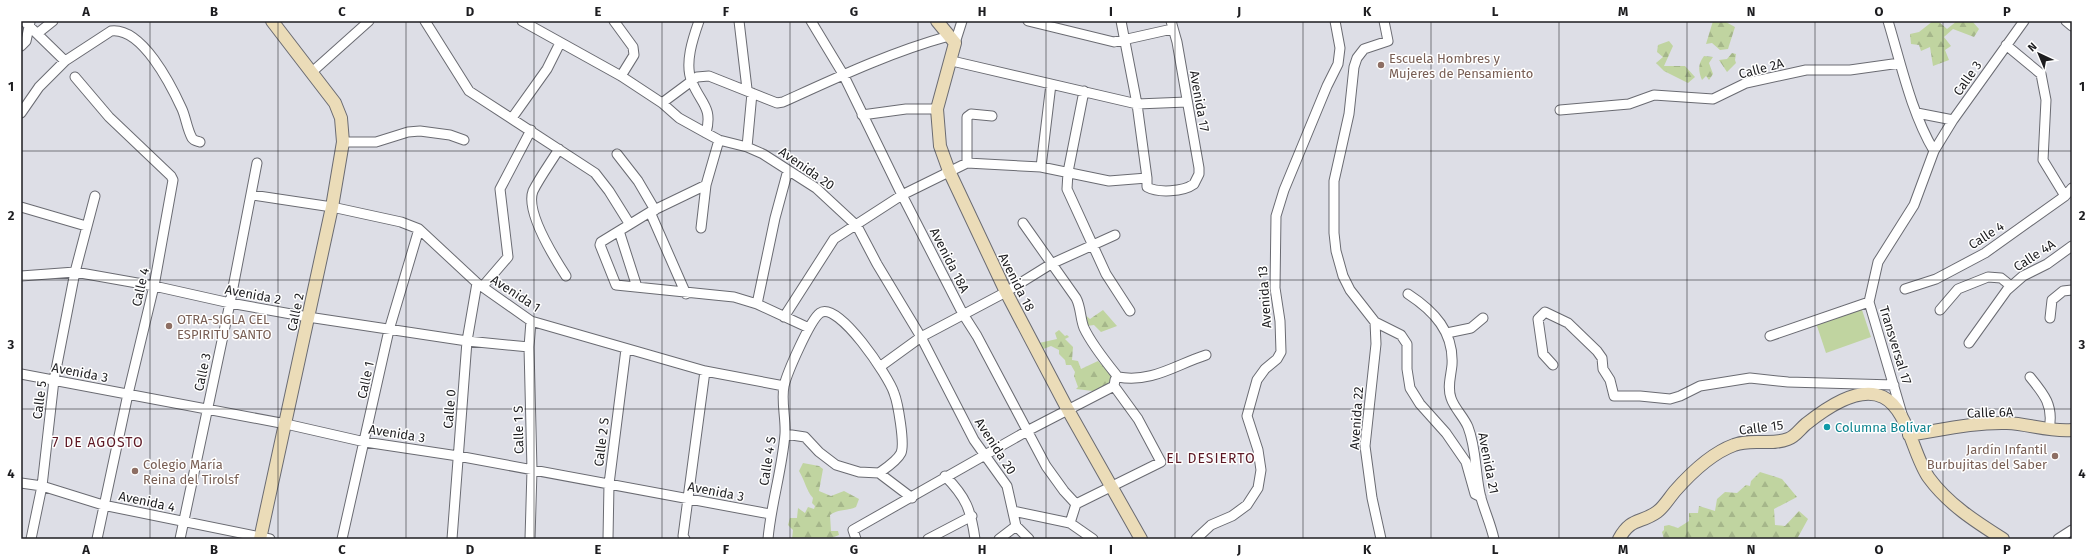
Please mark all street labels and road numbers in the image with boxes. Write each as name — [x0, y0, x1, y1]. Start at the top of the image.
street label: Calle 2A — [1737, 55, 1786, 82]
street label: Calle 3 — [1950, 58, 1985, 98]
street label: Avenida 17 — [1187, 69, 1212, 133]
street label: Avenida 20 — [776, 144, 837, 193]
street label: Calle 4 — [1966, 218, 2007, 252]
street label: Avenida 18A — [927, 225, 973, 296]
street label: Calle 4A — [2011, 236, 2058, 274]
street label: Avenida 18 — [996, 251, 1038, 314]
street label: Avenida 13 — [1255, 265, 1274, 329]
street label: Calle 4 — [129, 266, 152, 308]
street label: Avenida 1 — [488, 272, 543, 315]
street label: Avenida 2 — [224, 282, 282, 307]
street label: Calle 2 — [284, 292, 307, 333]
street label: Transversal 17 — [1876, 304, 1915, 386]
street label: Calle 3 — [191, 352, 214, 393]
street label: Avenida 3 — [51, 360, 109, 385]
street label: Calle 1 — [354, 360, 377, 400]
street label: Calle 5 — [30, 380, 49, 420]
street label: Avenida 22 — [1347, 386, 1366, 450]
street label: Calle 0 — [440, 389, 459, 429]
street label: Calle 6A — [1966, 404, 2014, 421]
street label: Calle 1 S — [511, 406, 526, 454]
street label: Avenida 20 — [972, 415, 1019, 477]
street label: Calle 2 S — [591, 417, 612, 467]
street label: Calle 15 — [1738, 417, 1784, 438]
street label: Avenida 3 — [368, 422, 426, 445]
street label: Avenida 21 — [1475, 431, 1502, 495]
street label: Calle 4 S — [756, 435, 779, 487]
street label: Avenida 3 — [687, 479, 745, 504]
street label: Avenida 4 — [117, 488, 177, 515]

